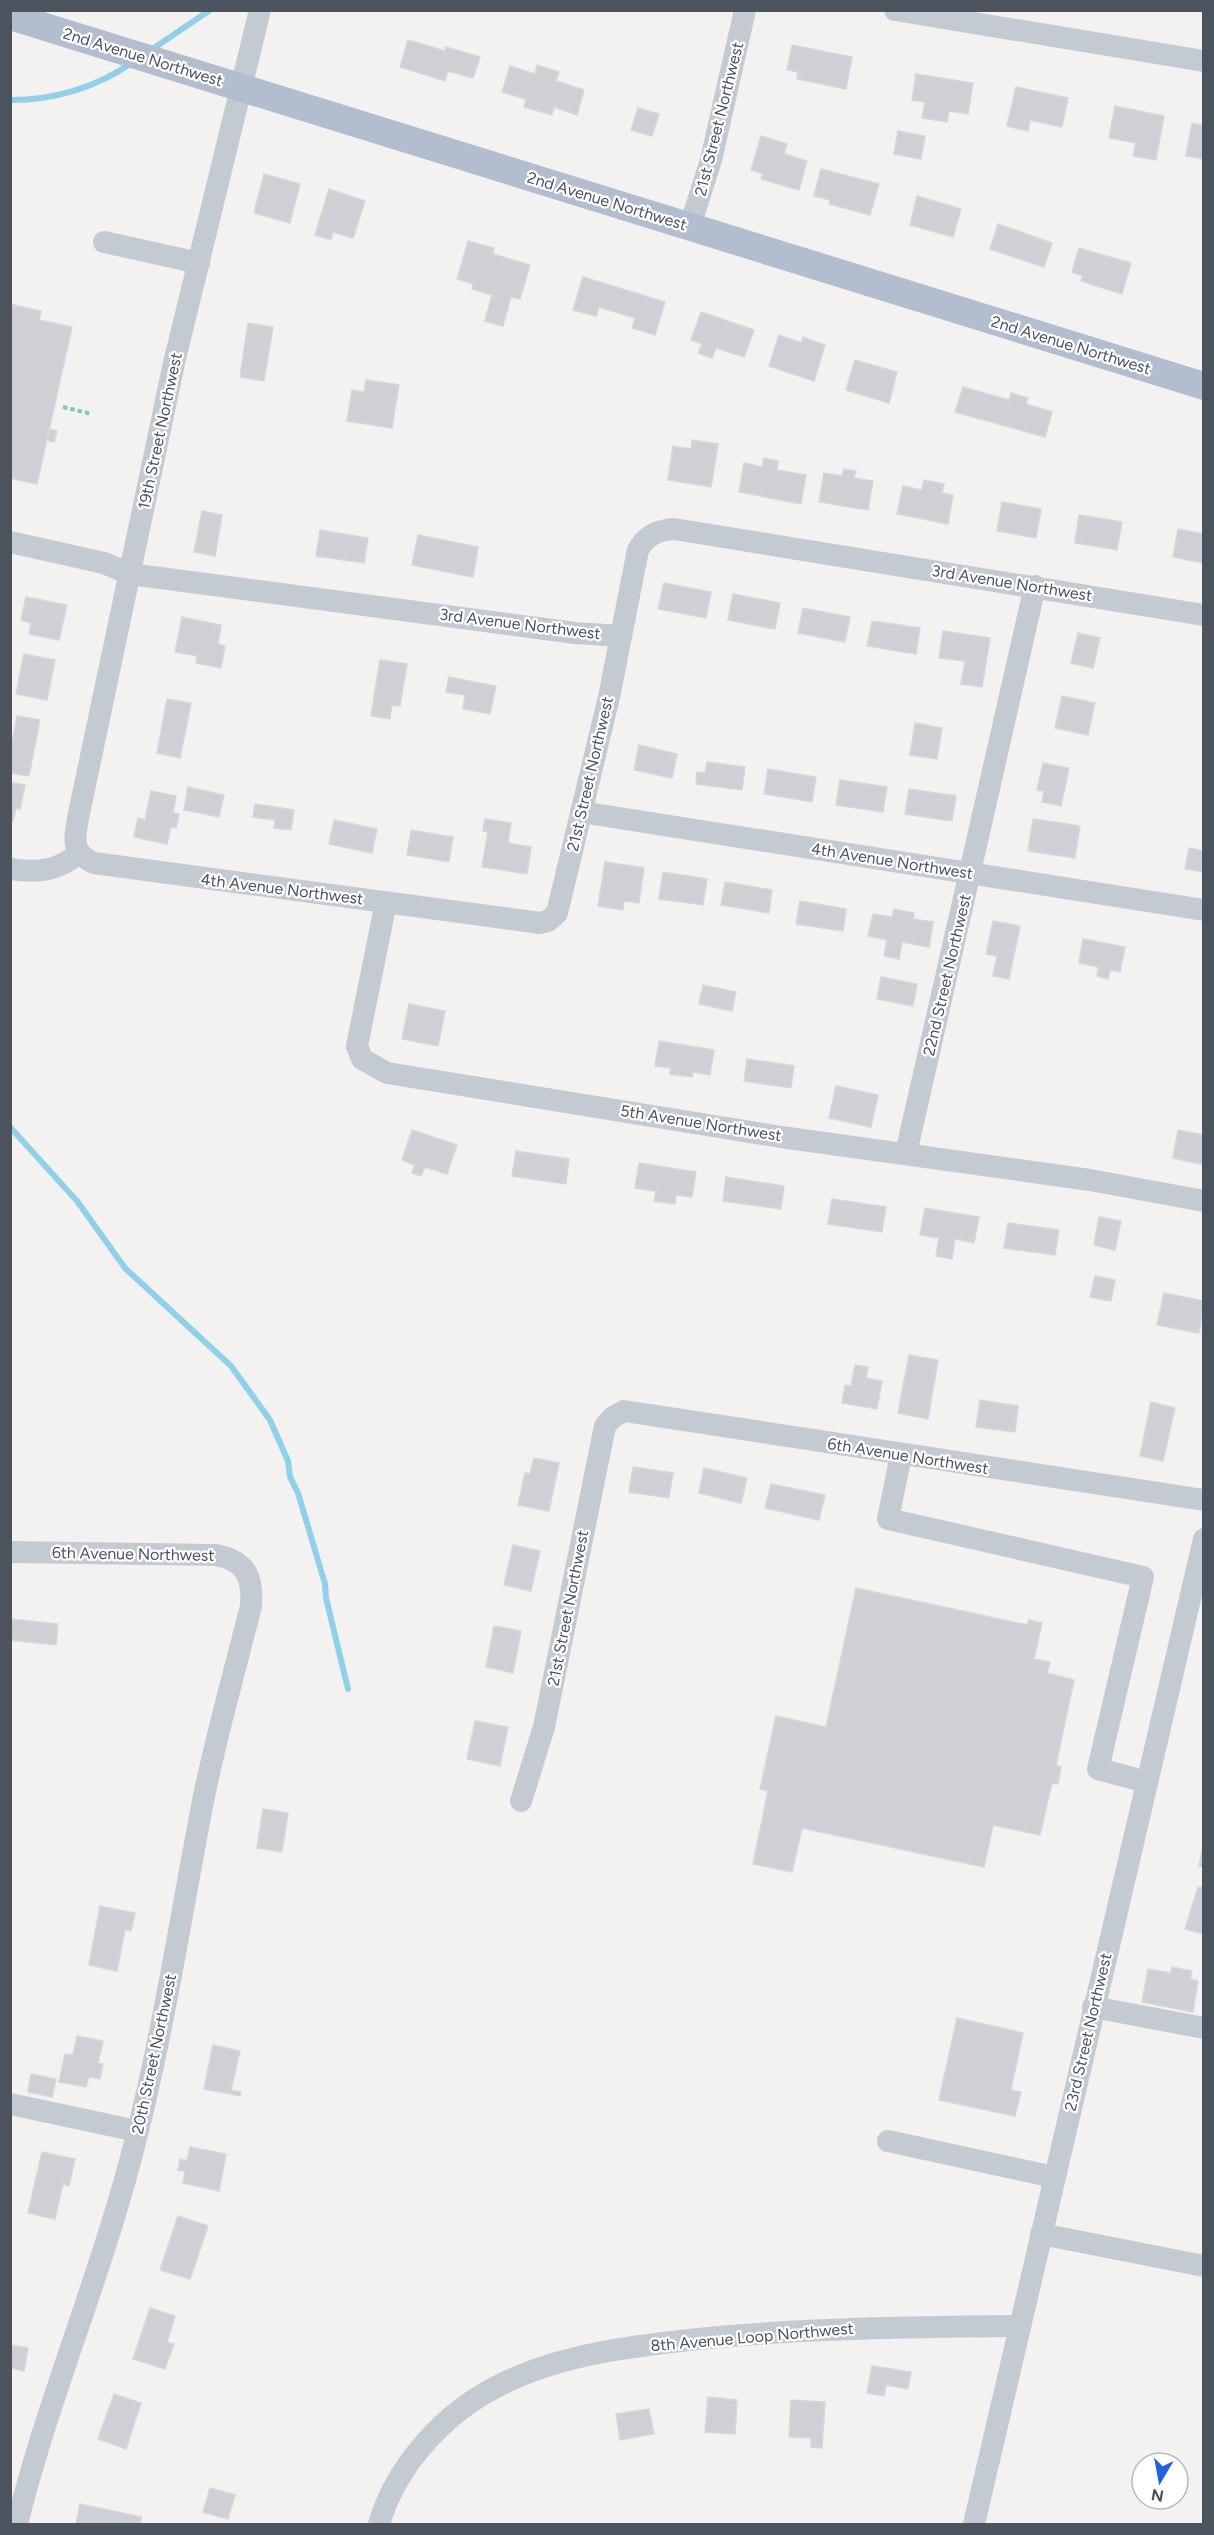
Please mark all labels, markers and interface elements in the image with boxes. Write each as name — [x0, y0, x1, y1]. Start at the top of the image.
street label: 2nd Avenue Northwest — [61, 24, 225, 90]
street label: 21st Street Northwest — [691, 40, 747, 198]
street label: 2nd Avenue Northwest — [525, 168, 689, 234]
street label: 2nd Avenue Northwest — [989, 312, 1153, 378]
street label: 19th Street Northwest — [134, 351, 186, 511]
street label: 3rd Avenue Northwest — [930, 561, 1094, 605]
street label: 3rd Avenue Northwest — [438, 605, 602, 643]
street label: 21st Street Northwest — [563, 695, 617, 853]
street label: 4th Avenue Northwest — [810, 839, 974, 883]
street label: 4th Avenue Northwest — [200, 870, 364, 908]
street label: 22nd Street Northwest — [919, 892, 975, 1058]
street label: 5th Avenue Northwest — [619, 1101, 783, 1145]
street label: 6th Avenue Northwest — [826, 1434, 990, 1478]
street label: 21st Street Northwest — [544, 1528, 592, 1688]
street label: 6th Avenue Northwest — [52, 1543, 214, 1565]
street label: 23rd Street Northwest — [1061, 1951, 1115, 2113]
street label: 20th Street Northwest — [128, 1972, 180, 2136]
street label: 8th Avenue Loop Northwest — [650, 2319, 854, 2355]
north arrow — [1130, 2451, 1190, 2511]
text: N — [1150, 2485, 1165, 2506]

